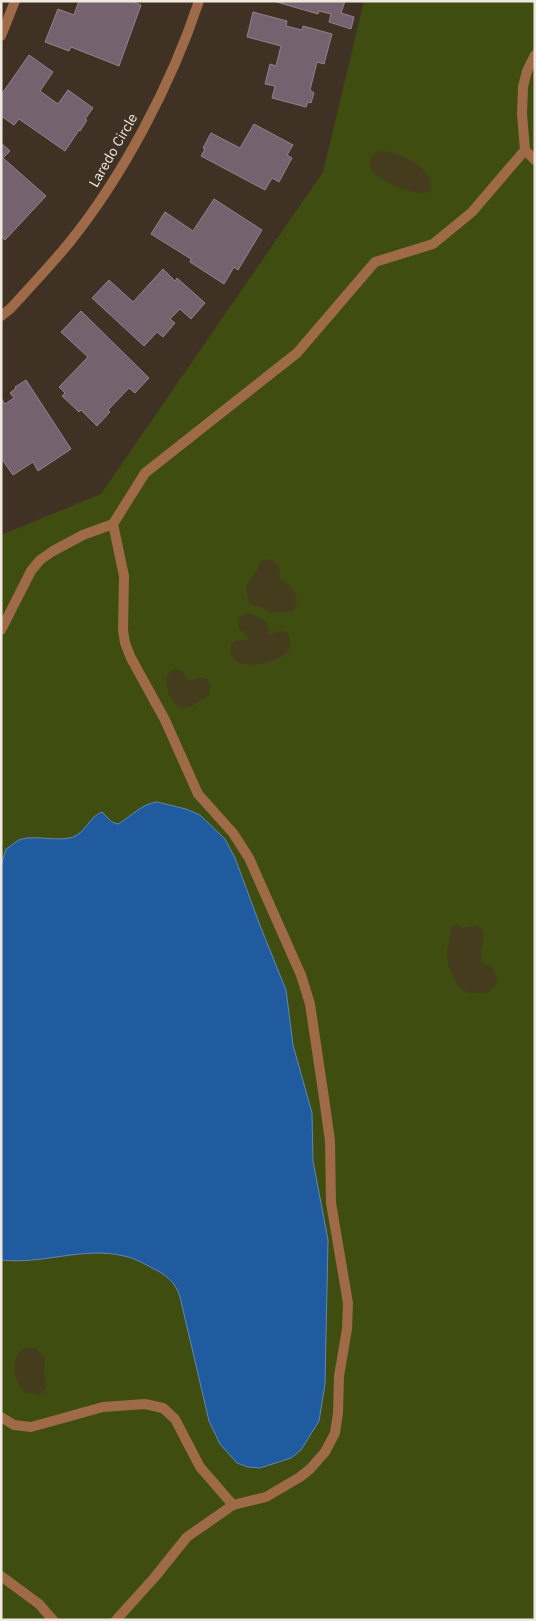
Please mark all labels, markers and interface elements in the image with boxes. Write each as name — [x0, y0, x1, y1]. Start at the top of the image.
street label: Laredo Circle — [85, 110, 142, 190]

